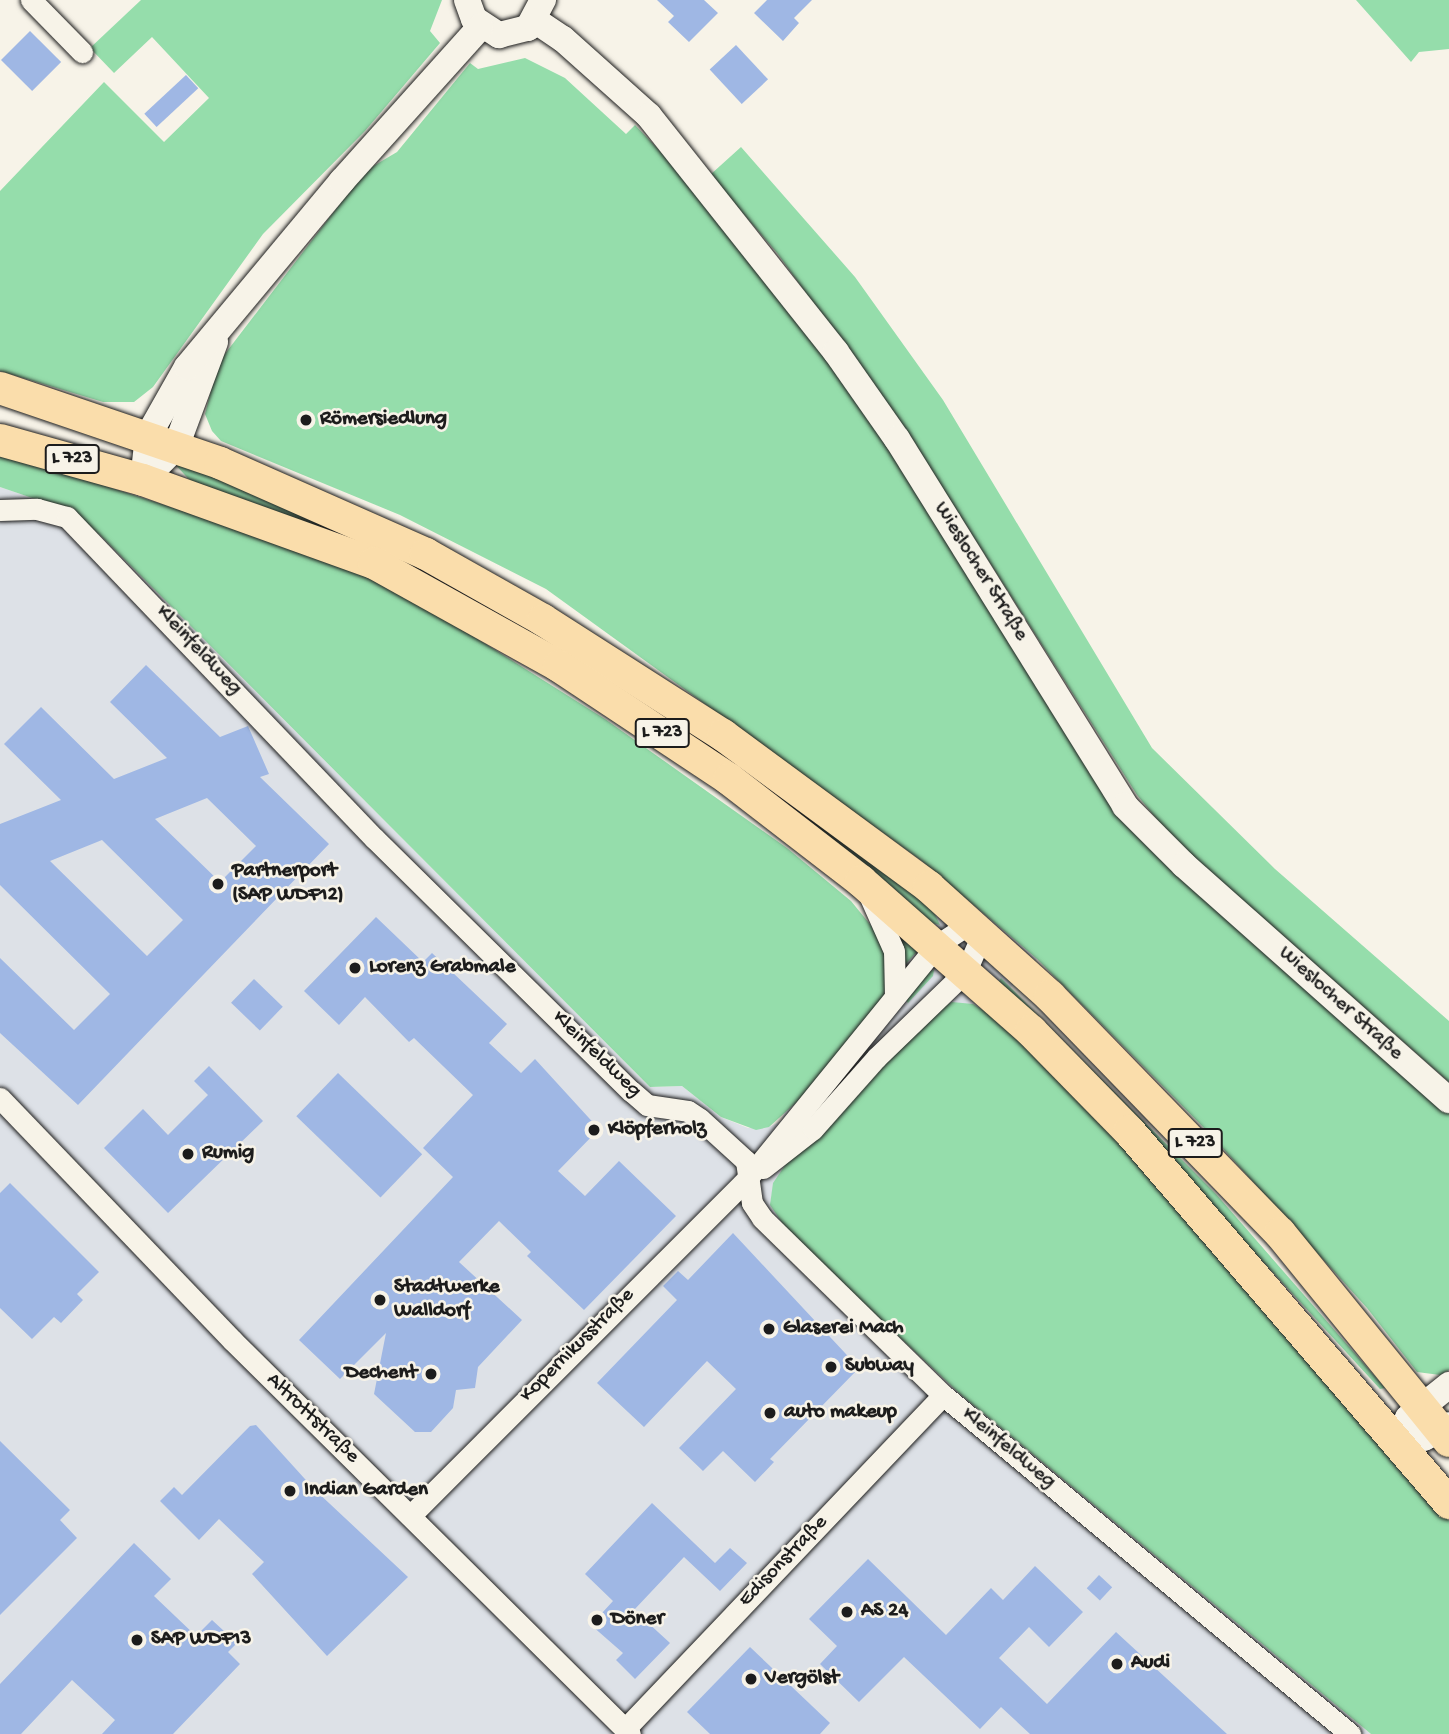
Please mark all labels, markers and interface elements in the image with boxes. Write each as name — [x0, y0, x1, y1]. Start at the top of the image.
place label: Römersiedlung — [320, 407, 447, 433]
marker: Römersiedlung — [298, 412, 314, 428]
road number: L 723 — [44, 444, 100, 474]
street label: Wieslocher Straße — [927, 498, 1033, 646]
street label: Kleinfeldweg — [150, 600, 246, 702]
road number: L 723 — [634, 718, 690, 748]
place label: Partnerport (SAP WDF12) — [232, 859, 344, 909]
marker: Partnerport (SAP WDF12) — [210, 876, 226, 892]
street label: Wieslocher Straße — [1272, 941, 1408, 1067]
place label: Lorenz Grabmale — [369, 955, 516, 981]
marker: Lorenz Grabmale — [347, 960, 363, 976]
street label: Kleinfeldweg — [546, 1006, 646, 1104]
place label: Klöpferholz — [608, 1117, 706, 1143]
marker: Klöpferholz — [586, 1122, 602, 1138]
road number: L 723 — [1167, 1128, 1223, 1158]
place label: Rumig — [202, 1141, 254, 1167]
marker: Rumig — [180, 1146, 196, 1162]
place label: Stadtwerke Walldorf — [394, 1275, 500, 1325]
street label: Kopernikusstraße — [516, 1284, 640, 1408]
marker: Stadtwerke Walldorf — [372, 1292, 388, 1308]
place label: Glaserei Mach — [783, 1316, 904, 1342]
marker: Glaserei Mach — [761, 1321, 777, 1337]
place label: Subway — [845, 1354, 914, 1380]
marker: Subway — [823, 1359, 839, 1375]
place label: Dechent — [345, 1361, 417, 1387]
marker: Dechent — [423, 1366, 439, 1382]
street label: Altrottstraße — [260, 1368, 364, 1470]
place label: auto makeup — [784, 1400, 897, 1426]
street label: Kleinfeldweg — [956, 1402, 1060, 1496]
marker: auto makeup — [762, 1405, 778, 1421]
place label: Indian Garden — [304, 1478, 428, 1504]
marker: Indian Garden — [282, 1483, 298, 1499]
street label: Edisonstraße — [734, 1511, 834, 1613]
place label: AS 24 — [861, 1599, 908, 1625]
marker: AS 24 — [839, 1604, 855, 1620]
place label: Döner — [611, 1607, 664, 1633]
marker: Döner — [589, 1612, 605, 1628]
place label: SAP WDF13 — [151, 1627, 251, 1653]
marker: SAP WDF13 — [129, 1632, 145, 1648]
place label: Audi — [1131, 1651, 1170, 1677]
marker: Audi — [1109, 1656, 1125, 1672]
place label: Vergölst — [765, 1666, 839, 1692]
marker: Vergölst — [743, 1671, 759, 1687]

